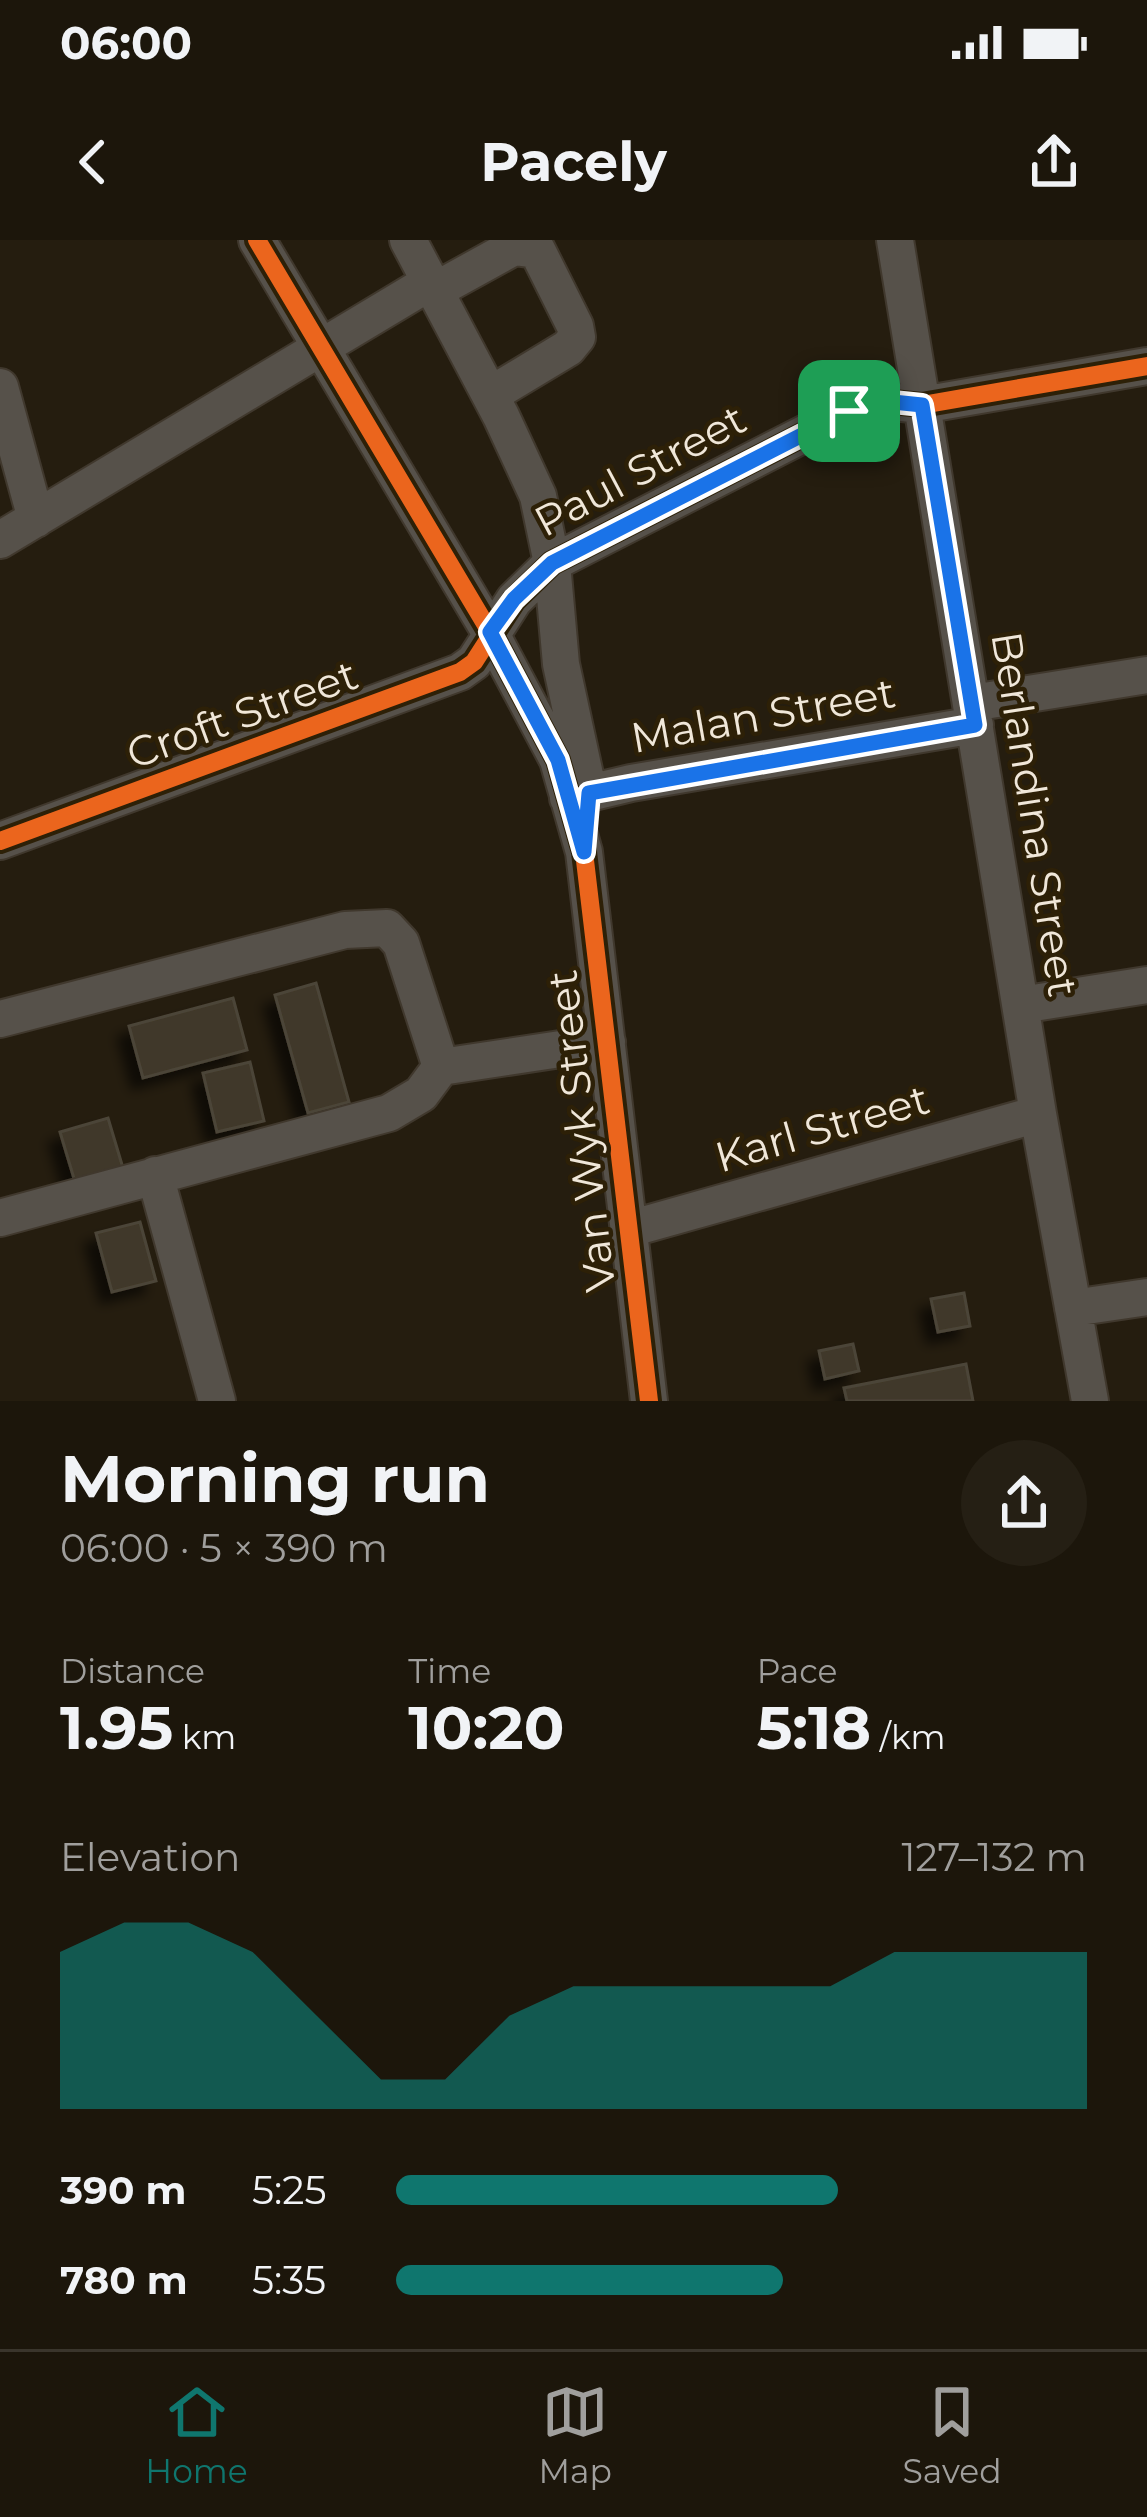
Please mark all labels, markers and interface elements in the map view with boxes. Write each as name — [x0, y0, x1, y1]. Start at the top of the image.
text: 06:00 — [60, 15, 192, 70]
icon: back — [60, 129, 126, 195]
text: Pacely — [480, 129, 667, 195]
icon: share — [1021, 129, 1087, 195]
pin — [798, 360, 900, 462]
icon: arrive — [816, 378, 882, 444]
street label: Paul Street — [525, 393, 755, 547]
street label: Berlandina Street — [980, 628, 1090, 1000]
street label: Croft Street — [120, 648, 364, 780]
street label: Malan Street — [627, 666, 899, 764]
street label: Van Wyk Street — [535, 967, 627, 1295]
street label: Karl Street — [709, 1073, 935, 1183]
text: Morning run — [60, 1438, 490, 1519]
button: share — [961, 1440, 1087, 1566]
text: 06:00 · 5 × 390 m — [60, 1524, 388, 1572]
text: Distance — [60, 1651, 205, 1691]
text: Time — [408, 1651, 491, 1691]
text: Pace — [757, 1651, 838, 1691]
text: 1.95 — [60, 1691, 173, 1764]
text: 10:20 — [408, 1691, 564, 1764]
text: 5:18 — [757, 1691, 871, 1764]
text: km — [173, 1717, 236, 1757]
text: /km — [871, 1717, 946, 1757]
text: Elevation — [60, 1833, 240, 1881]
text: 127–132 m — [901, 1833, 1087, 1881]
text: 390 m — [60, 2166, 186, 2214]
text: 5:25 — [252, 2166, 327, 2214]
text: 780 m — [60, 2256, 188, 2304]
text: 5:35 — [252, 2256, 326, 2304]
tab: Home — [145, 2379, 248, 2491]
tab: Map — [538, 2379, 612, 2491]
tab: Saved — [903, 2379, 1002, 2491]

